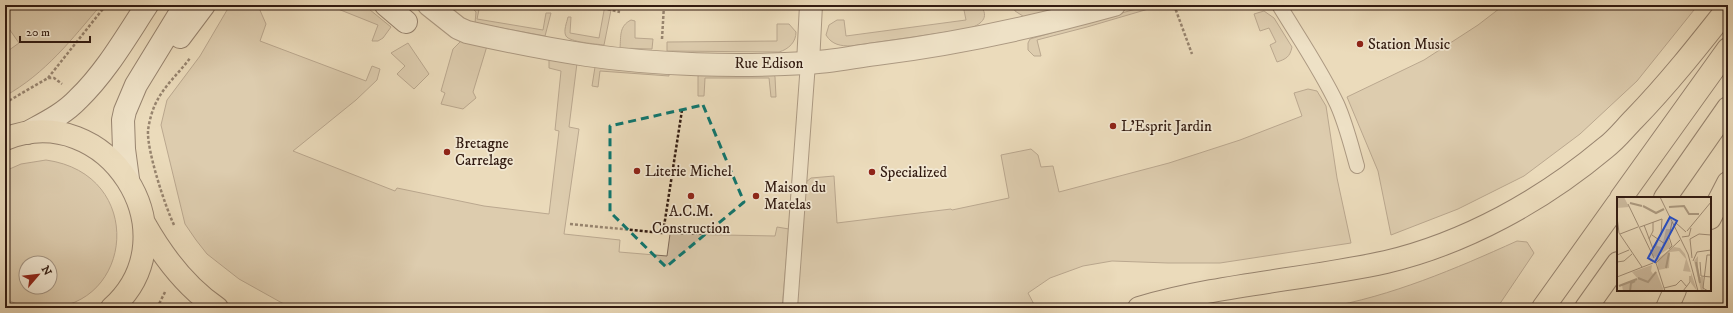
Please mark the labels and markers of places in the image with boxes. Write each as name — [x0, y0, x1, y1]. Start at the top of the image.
place label: Station Music — [1368, 35, 1451, 54]
marker: Station Music — [1355, 39, 1365, 49]
place label: L'Esprit Jardin — [1121, 117, 1212, 136]
marker: L'Esprit Jardin — [1108, 121, 1118, 131]
place label: Bretagne Carrelage — [455, 134, 513, 170]
marker: Bretagne Carrelage — [442, 147, 452, 157]
place label: Literie Michel — [645, 162, 733, 181]
place label: Specialized — [880, 163, 947, 182]
marker: Literie Michel — [632, 166, 642, 176]
marker: Specialized — [867, 167, 877, 177]
place label: Maison du Matelas — [764, 178, 826, 214]
marker: A.C.M. Construction — [686, 191, 696, 201]
marker: Maison du Matelas — [751, 191, 761, 201]
place label: A.C.M. Construction — [652, 202, 730, 238]

